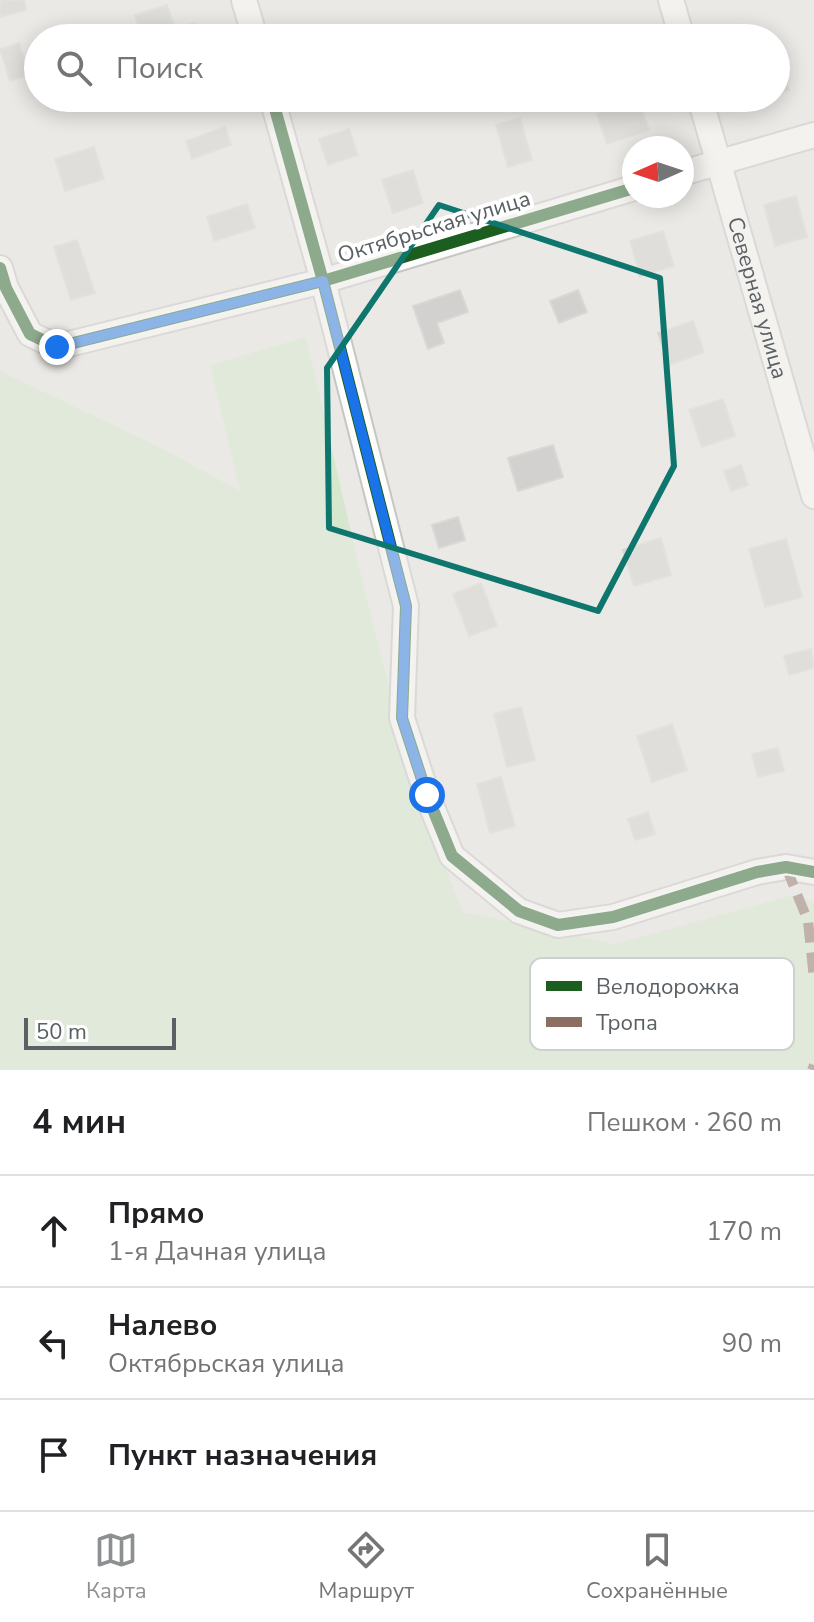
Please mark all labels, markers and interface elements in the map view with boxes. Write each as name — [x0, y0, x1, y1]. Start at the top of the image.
search box — [24, 24, 790, 112]
icon: search — [52, 46, 96, 90]
text: Поиск — [116, 48, 203, 89]
north arrow — [622, 136, 694, 208]
street label: Октябрьская улица — [334, 183, 534, 271]
street label: Северная улица — [720, 213, 795, 382]
route end — [39, 329, 75, 365]
route start — [409, 777, 445, 813]
legend — [530, 958, 794, 1050]
text: Велодорожка — [596, 972, 740, 1002]
text: Тропа — [596, 1008, 658, 1038]
scale bar — [24, 1014, 176, 1050]
text: 50 m — [36, 1017, 87, 1047]
text: 4 мин — [32, 1099, 126, 1145]
text: Пешком · 260 m — [587, 1105, 782, 1140]
text: Прямо — [108, 1193, 205, 1234]
icon: ahead — [32, 1209, 76, 1253]
text: 170 m — [706, 1214, 782, 1249]
text: 1-я Дачная улица — [108, 1234, 326, 1269]
text: Налево — [108, 1305, 217, 1346]
icon: left — [32, 1321, 76, 1365]
text: 90 m — [722, 1326, 782, 1361]
text: Октябрьская улица — [108, 1346, 344, 1381]
icon: arrive — [32, 1433, 76, 1477]
text: Пункт назначения — [108, 1435, 377, 1476]
tab: Карта — [86, 1528, 147, 1606]
tab: Маршрут — [318, 1528, 414, 1606]
tab: Сохранённые — [586, 1528, 728, 1606]

